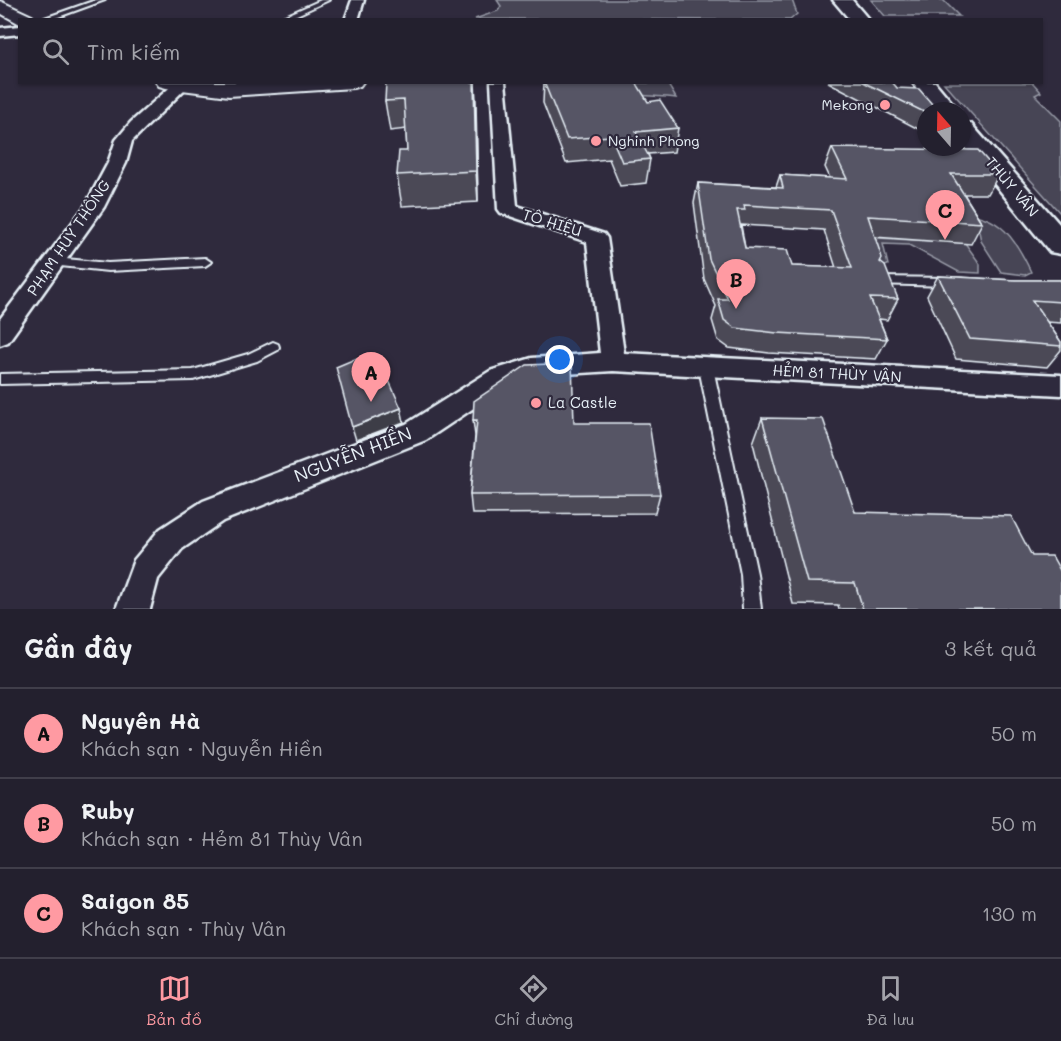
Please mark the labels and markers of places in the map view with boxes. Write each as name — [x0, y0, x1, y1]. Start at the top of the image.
place label: Mekong — [822, 95, 873, 114]
marker: Mekong — [878, 98, 892, 112]
place label: Nghinh Phong — [608, 131, 699, 150]
marker: Nghinh Phong — [589, 134, 603, 148]
pin: C — [926, 190, 964, 240]
pin: B — [716, 260, 756, 309]
pin: A — [352, 352, 391, 402]
place label: La Castle — [548, 392, 617, 412]
marker: La Castle — [529, 396, 543, 410]

